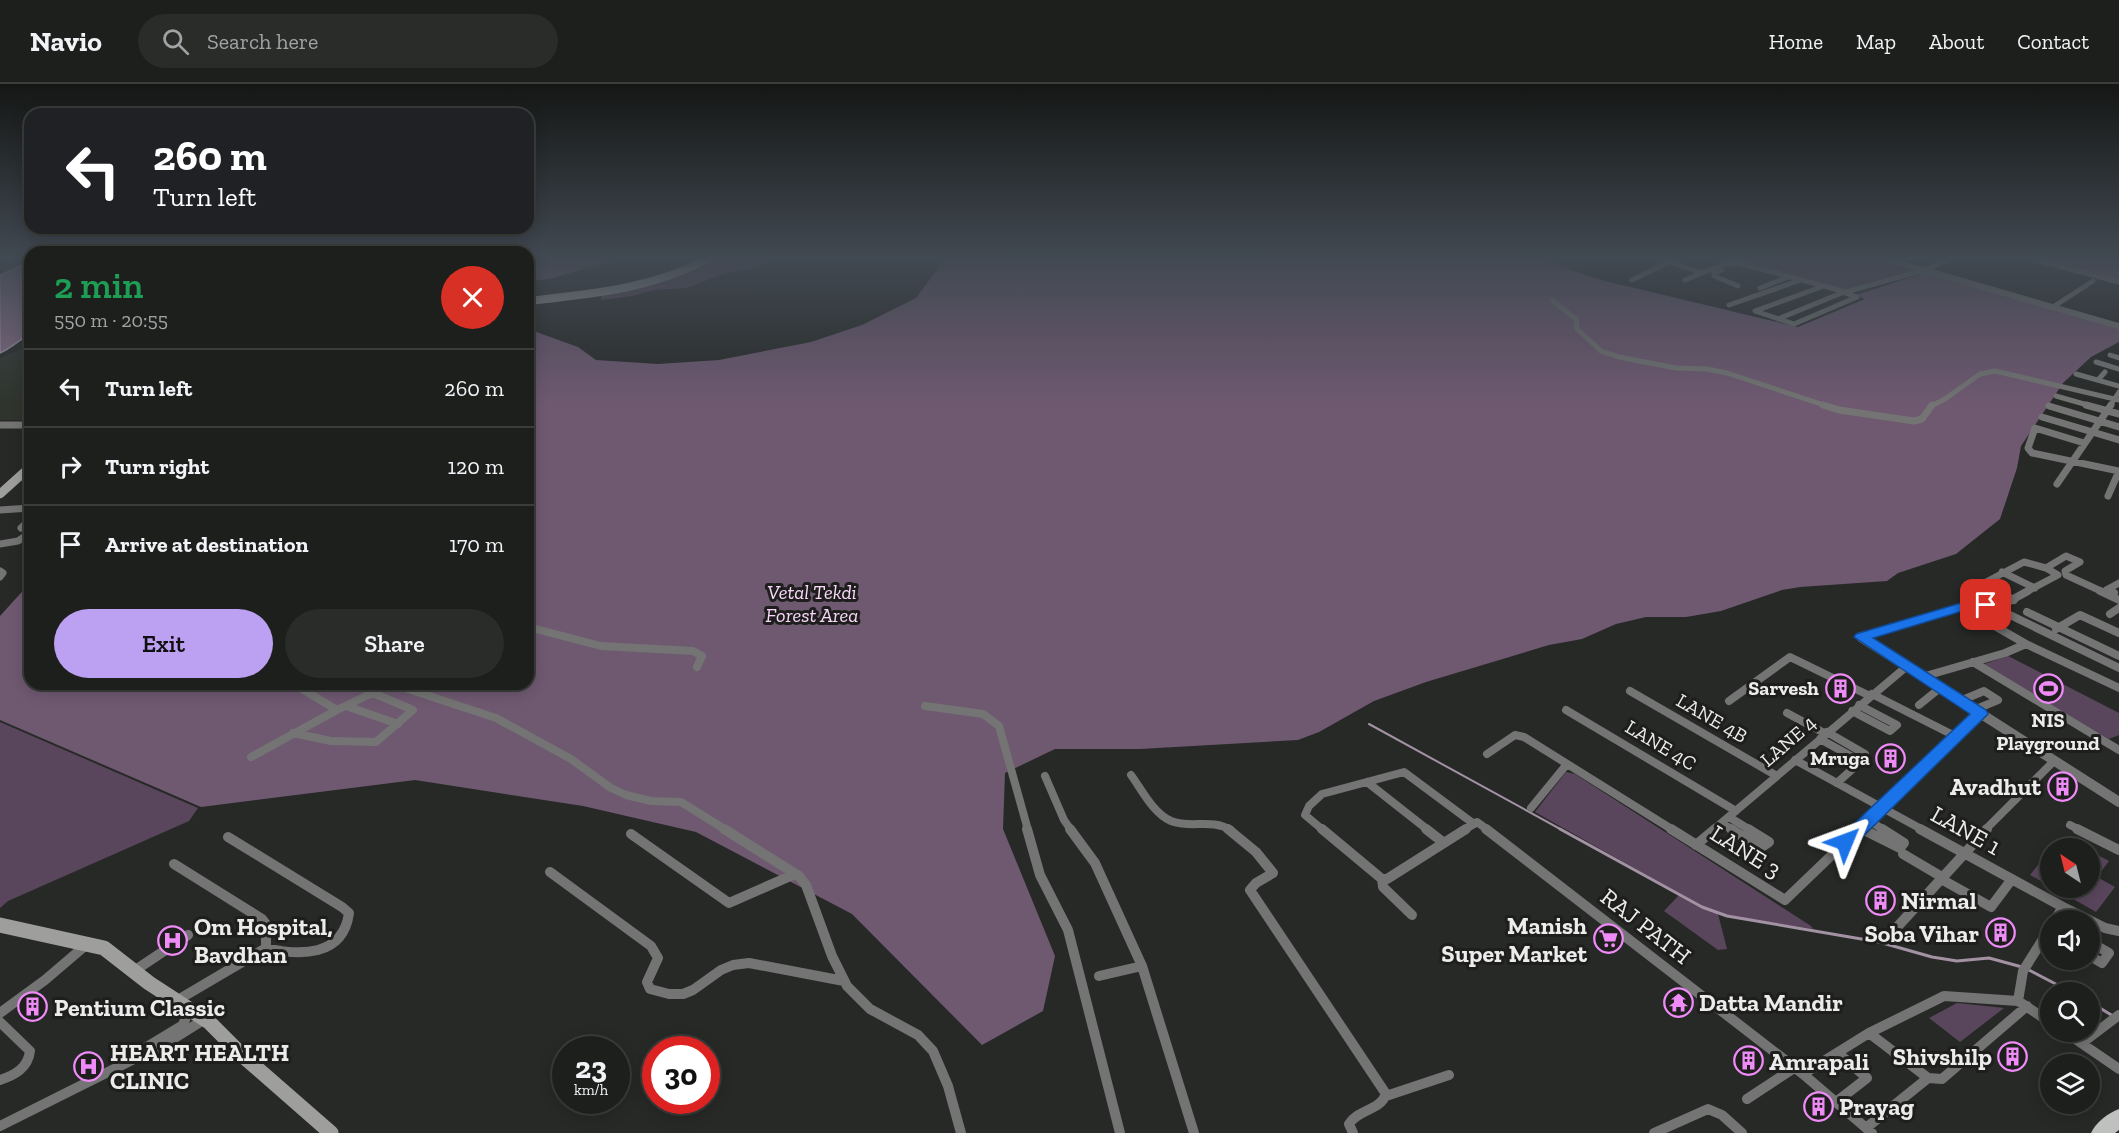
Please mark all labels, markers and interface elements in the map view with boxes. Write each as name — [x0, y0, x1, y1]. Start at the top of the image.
search box — [138, 14, 558, 68]
text: Navio — [30, 25, 102, 58]
icon: search — [159, 25, 192, 58]
text: Search here — [207, 28, 318, 55]
text: Home — [1769, 29, 1823, 54]
text: Map — [1856, 29, 1896, 54]
text: About — [1929, 29, 1984, 54]
text: Contact — [2017, 29, 2089, 54]
text: 260 m — [153, 130, 267, 181]
icon: left — [54, 132, 132, 210]
text: Turn left — [153, 181, 256, 213]
text: 2 min — [54, 264, 143, 307]
button: close — [441, 266, 504, 329]
text: 550 m · 20:55 — [54, 308, 168, 332]
icon: left — [54, 372, 87, 405]
text: Turn left — [105, 375, 192, 402]
text: 260 m — [444, 375, 504, 402]
icon: right — [54, 450, 87, 483]
text: Turn right — [105, 453, 209, 480]
text: 120 m — [448, 453, 504, 480]
icon: arrive — [54, 528, 87, 561]
text: Arrive at destination — [105, 531, 308, 558]
text: 170 m — [449, 531, 504, 558]
pin — [1960, 579, 2011, 630]
park label: Vetal Tekdi Forest Area — [766, 580, 858, 627]
icon: arrive — [1969, 588, 2002, 621]
button: Exit — [54, 609, 273, 678]
button: Share — [285, 609, 504, 678]
building icon: Sarvesh — [1824, 672, 1856, 704]
sports icon: NIS Playground — [2032, 673, 2064, 705]
place label: Sarvesh — [1748, 676, 1819, 700]
street label: LANE 4B — [1672, 688, 1752, 748]
place label: NIS Playground — [1996, 708, 2100, 755]
street label: LANE 4 — [1755, 710, 1821, 772]
street label: LANE 4C — [1621, 715, 1701, 775]
building icon: Mruga — [1875, 742, 1907, 774]
place label: Mruga — [1810, 746, 1870, 770]
building icon: Avadhut — [2046, 770, 2078, 802]
place label: Avadhut — [1950, 772, 2041, 801]
street label: LANE 1 — [1926, 799, 2006, 861]
position arrow — [1813, 810, 1877, 874]
street label: LANE 3 — [1705, 818, 1787, 884]
north arrow — [2040, 838, 2100, 898]
map controls — [2040, 838, 2100, 1114]
street label: RAJ PATH — [1595, 882, 1697, 970]
building icon: Nirmal — [1864, 884, 1896, 916]
place label: Nirmal — [1901, 886, 1977, 915]
button: sound — [2040, 910, 2100, 970]
place label: Manish Super Market — [1441, 911, 1587, 968]
place label: Om Hospital, Bavdhan — [194, 912, 333, 969]
building icon: Soba Vihar — [1984, 917, 2016, 949]
place label: Soba Vihar — [1864, 919, 1979, 948]
supermarket icon: Manish Super Market — [1592, 923, 1624, 955]
hospital icon: Om Hospital, Bavdhan — [157, 924, 189, 956]
button: search — [2040, 982, 2100, 1042]
temple icon: Datta Mandir — [1662, 986, 1694, 1018]
place label: Datta Mandir — [1699, 988, 1843, 1017]
building icon: Pentium Classic — [17, 991, 49, 1023]
place label: Pentium Classic — [54, 993, 225, 1022]
speed limit sign: 30 — [642, 1036, 720, 1114]
place label: HEART HEALTH CLINIC — [110, 1038, 289, 1095]
building icon: Shivshilp — [1997, 1040, 2029, 1072]
place label: Shivshilp — [1893, 1042, 1992, 1071]
building icon: Amrapali — [1732, 1045, 1764, 1077]
place label: Amrapali — [1769, 1047, 1869, 1076]
hospital icon: HEART HEALTH CLINIC — [73, 1050, 105, 1082]
text: 23 — [575, 1050, 607, 1086]
button: layers — [2040, 1054, 2100, 1114]
text: km/h — [574, 1081, 608, 1099]
building icon: Prayag — [1802, 1090, 1834, 1122]
place label: Prayag — [1839, 1092, 1914, 1121]

